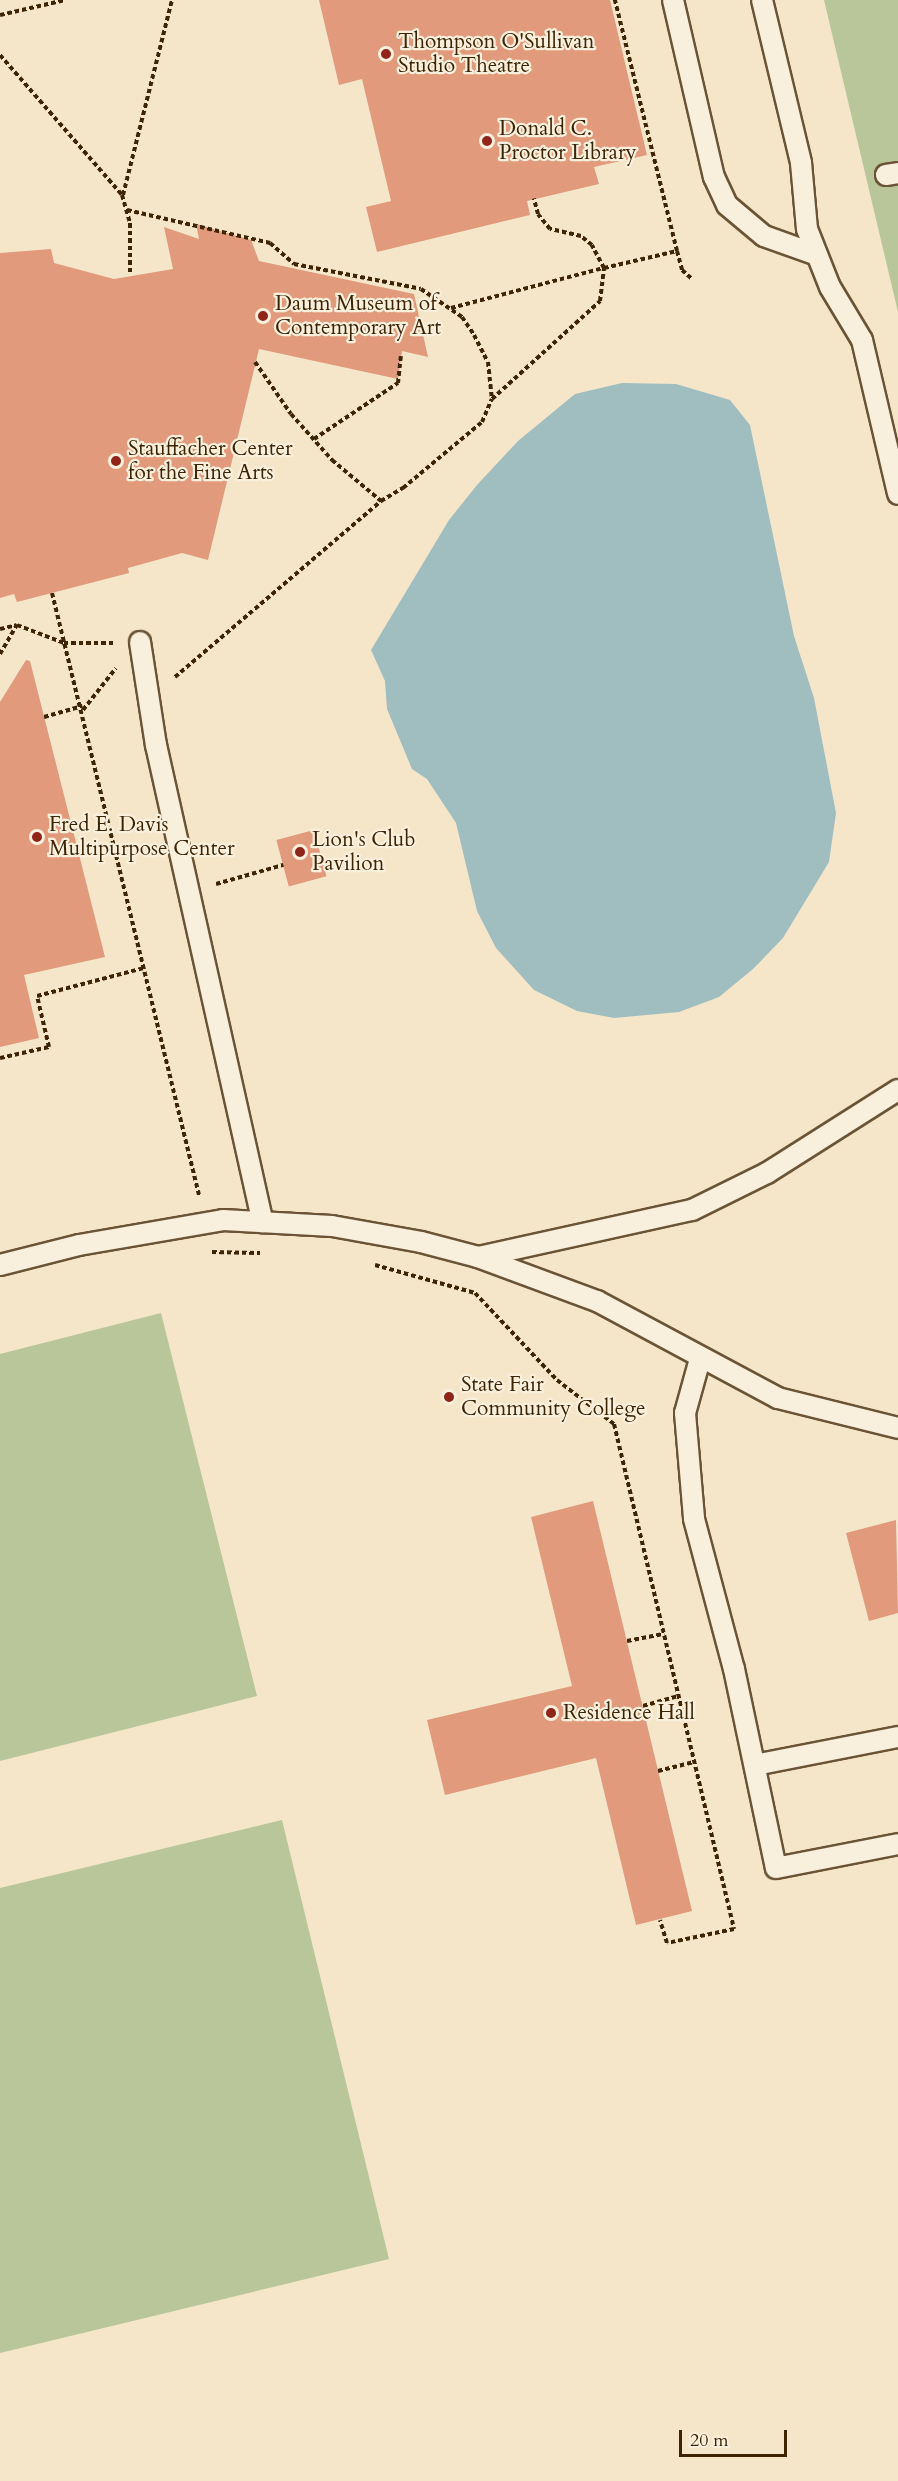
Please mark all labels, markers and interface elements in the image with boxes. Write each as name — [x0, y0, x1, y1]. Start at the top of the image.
place label: Thompson O'Sullivan Studio Theatre — [398, 29, 594, 79]
marker: Thompson O'Sullivan Studio Theatre — [379, 47, 393, 61]
place label: Donald C. Proctor Library — [499, 116, 637, 166]
marker: Donald C. Proctor Library — [480, 134, 494, 148]
place label: Daum Museum of Contemporary Art — [275, 291, 441, 341]
marker: Daum Museum of Contemporary Art — [256, 309, 270, 323]
place label: Stauffacher Center for the Fine Arts — [128, 436, 293, 486]
marker: Stauffacher Center for the Fine Arts — [109, 454, 123, 468]
place label: Fred E. Davis Multipurpose Center — [49, 812, 235, 862]
place label: Lion's Club Pavilion — [312, 827, 416, 877]
marker: Fred E. Davis Multipurpose Center — [30, 830, 44, 844]
marker: Lion's Club Pavilion — [293, 845, 307, 859]
place label: State Fair Community College — [461, 1372, 646, 1422]
marker: State Fair Community College — [442, 1390, 456, 1404]
place label: Residence Hall — [563, 1700, 695, 1726]
marker: Residence Hall — [544, 1706, 558, 1720]
scale bar — [682, 2418, 790, 2456]
text: 20 m — [690, 2428, 729, 2453]

